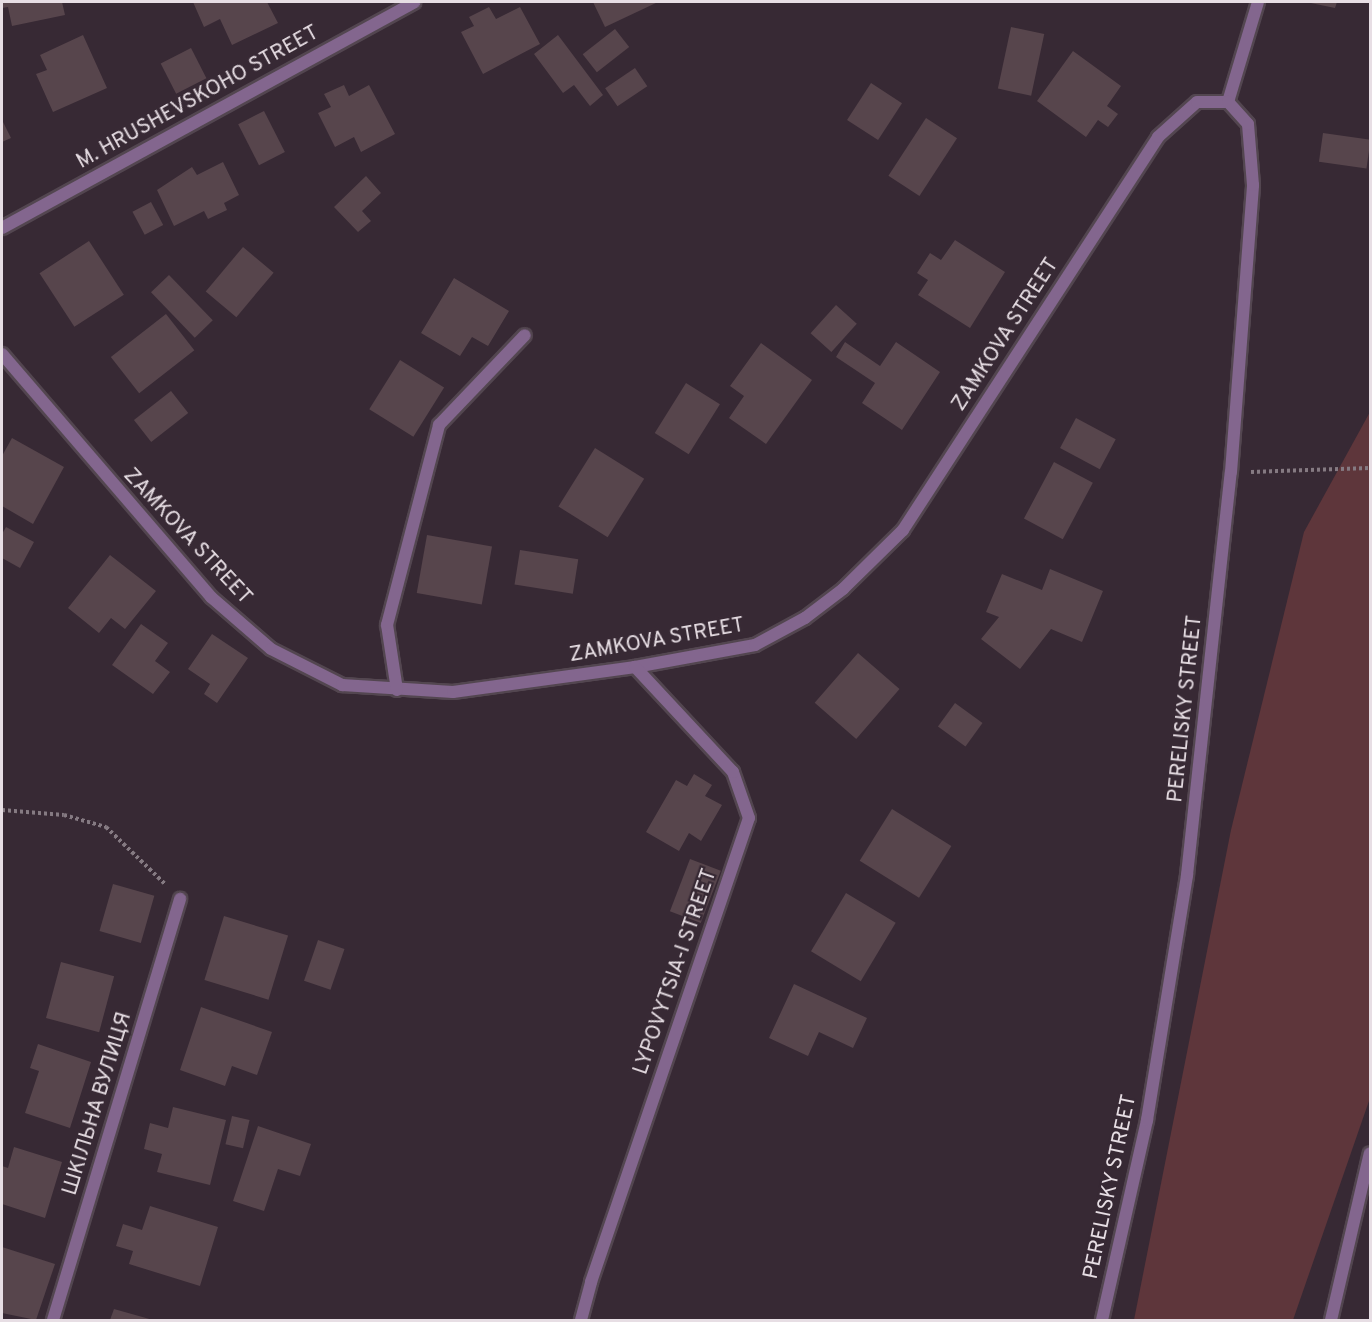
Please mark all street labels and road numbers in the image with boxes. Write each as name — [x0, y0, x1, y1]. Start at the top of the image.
street label: M. HRUSHEVSKOHO STREET — [72, 21, 324, 175]
street label: ZAMKOVA STREET — [947, 253, 1065, 417]
street label: ZAMKOVA STREET — [117, 463, 257, 611]
street label: ZAMKOVA STREET — [567, 613, 747, 669]
street label: PERELISKY STREET — [1164, 614, 1208, 804]
street label: LYPOVYTSIA-I STREET — [629, 866, 723, 1078]
street label: ШКІЛЬНА ВУЛИЦЯ — [58, 1009, 138, 1199]
street label: PERELISKY STREET — [1079, 1092, 1143, 1282]

